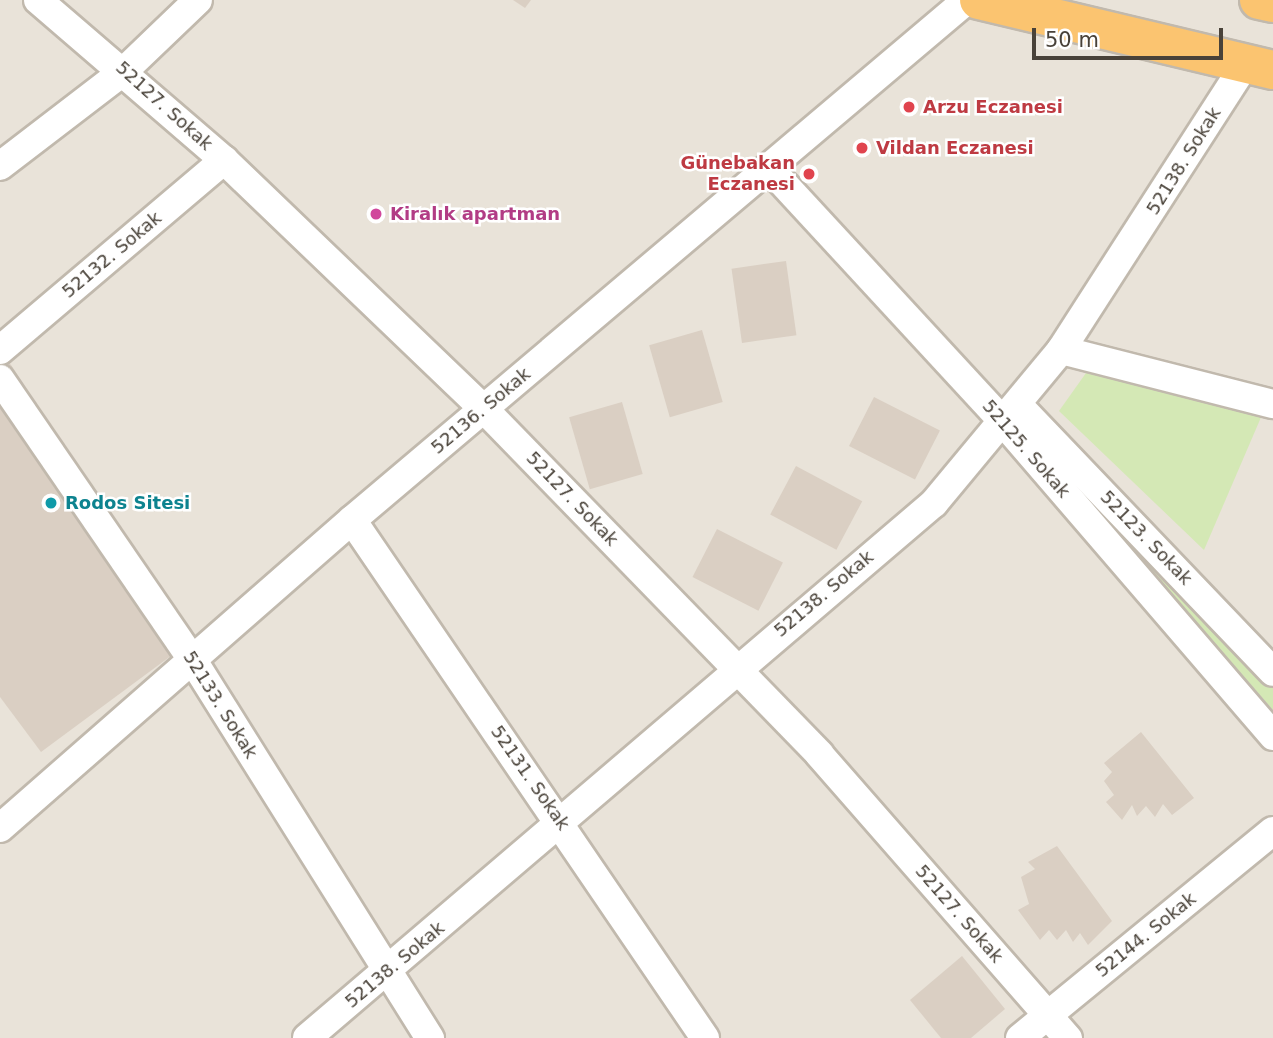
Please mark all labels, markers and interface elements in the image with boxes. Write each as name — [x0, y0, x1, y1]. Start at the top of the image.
scale bar — [1035, 14, 1226, 58]
text: 50 m — [1045, 28, 1099, 52]
street label: 52127. Sokak — [111, 57, 217, 155]
place label: Arzu Eczanesi — [923, 96, 1063, 118]
marker: Arzu Eczanesi — [901, 99, 917, 115]
street label: 52138. Sokak — [1142, 103, 1226, 219]
place label: Vildan Eczanesi — [876, 137, 1034, 159]
marker: Vildan Eczanesi — [854, 140, 870, 156]
place label: Günebakan Eczanesi — [680, 153, 795, 196]
marker: Günebakan Eczanesi — [801, 166, 817, 182]
place label: Kiralık apartman — [390, 203, 560, 225]
marker: Kiralık apartman — [368, 206, 384, 222]
street label: 52132. Sokak — [58, 207, 166, 303]
street label: 52136. Sokak — [427, 363, 535, 459]
street label: 52125. Sokak — [978, 396, 1074, 502]
street label: 52127. Sokak — [522, 447, 622, 551]
street label: 52123. Sokak — [1096, 486, 1196, 590]
place label: Rodos Sitesi — [65, 492, 190, 514]
marker: Rodos Sitesi — [43, 495, 59, 511]
street label: 52138. Sokak — [770, 546, 878, 642]
street label: 52133. Sokak — [178, 647, 262, 763]
street label: 52131. Sokak — [486, 722, 574, 834]
street label: 52127. Sokak — [911, 861, 1007, 967]
street label: 52144. Sokak — [1092, 888, 1200, 982]
street label: 52138. Sokak — [341, 917, 449, 1013]

